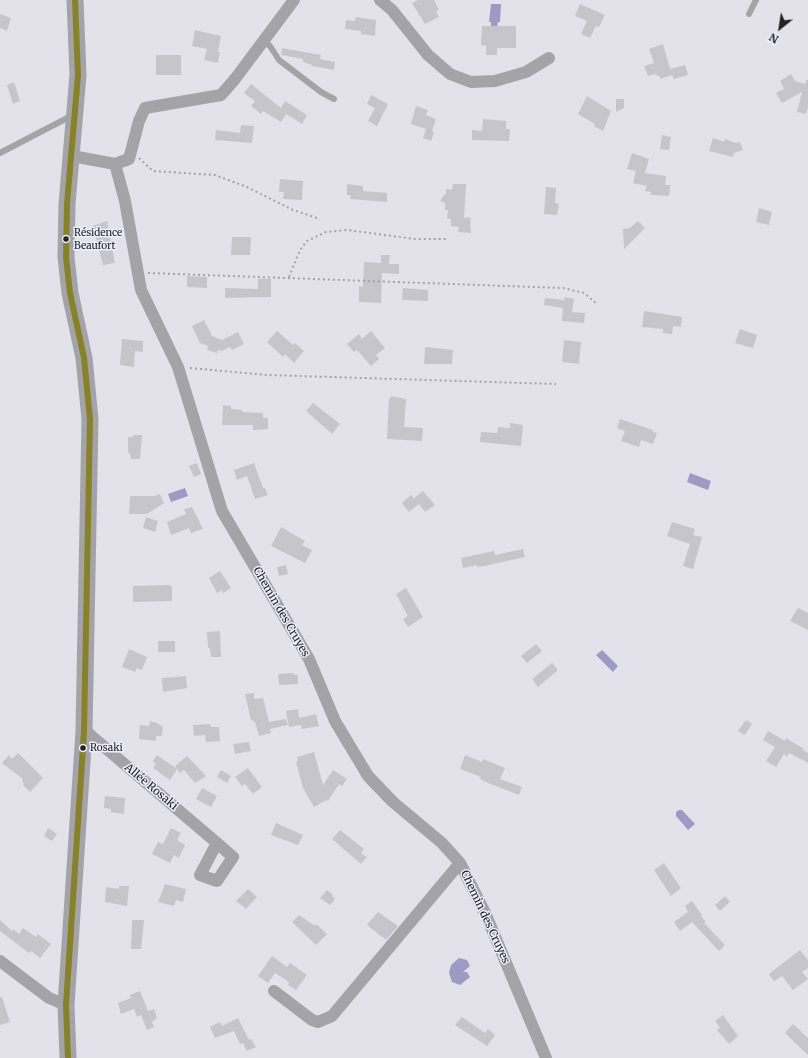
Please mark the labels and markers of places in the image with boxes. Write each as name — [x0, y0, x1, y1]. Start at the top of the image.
place label: Résidence Beaufort — [74, 227, 122, 250]
marker: Résidence Beaufort — [61, 234, 71, 244]
place label: Rosaki — [90, 742, 123, 754]
marker: Rosaki — [78, 743, 88, 753]

